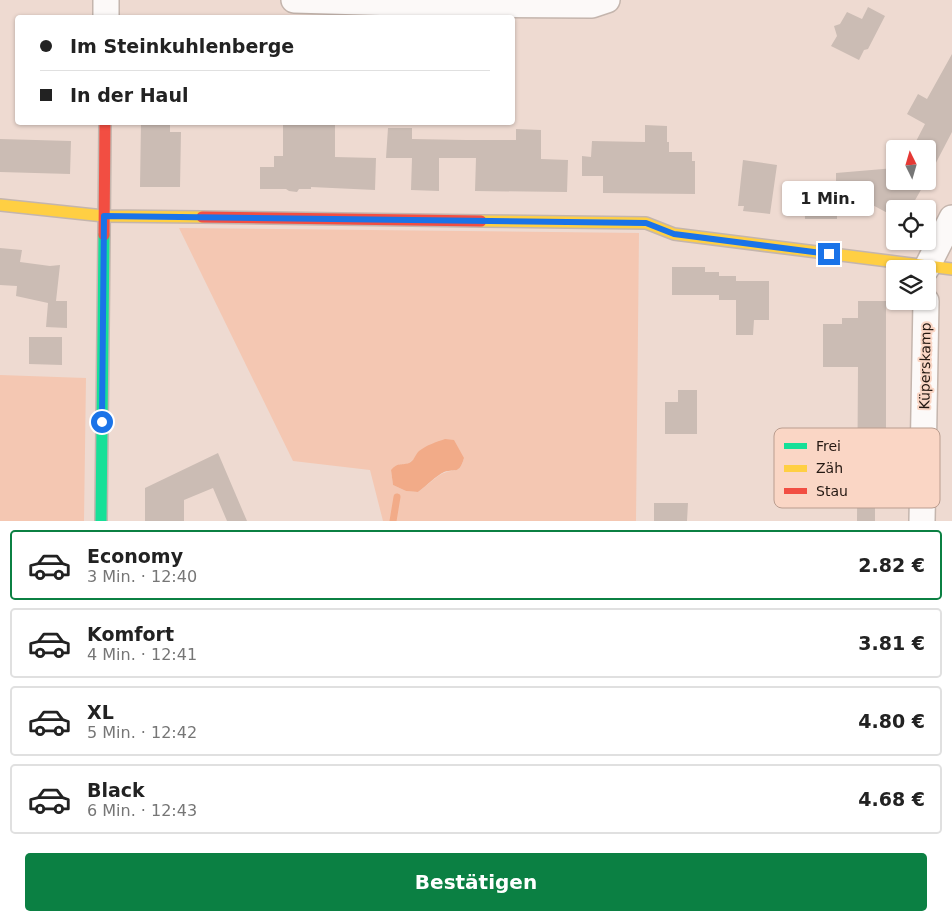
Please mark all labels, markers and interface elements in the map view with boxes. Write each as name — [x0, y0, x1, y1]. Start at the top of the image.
text: Im Steinkuhlenberge — [70, 35, 294, 57]
text: In der Haul — [70, 84, 188, 106]
north arrow — [886, 140, 936, 190]
map controls — [886, 140, 936, 310]
callout: 1 Min. — [783, 182, 875, 216]
text: 1 Min. — [800, 189, 856, 208]
button: locate — [886, 200, 936, 250]
route end — [818, 243, 840, 265]
button: layers — [886, 260, 936, 310]
street label: Küperskamp — [916, 322, 934, 410]
route start — [91, 411, 113, 433]
legend — [774, 428, 940, 508]
text: Frei — [816, 438, 841, 454]
text: Zäh — [816, 460, 843, 476]
text: Stau — [816, 483, 848, 499]
icon: car — [27, 543, 72, 588]
text: Economy — [87, 545, 183, 567]
text: 2.82 € — [858, 554, 925, 576]
text: 3 Min. · 12:40 — [87, 567, 197, 586]
icon: car — [27, 621, 72, 666]
text: Komfort — [87, 623, 174, 645]
text: 3.81 € — [858, 632, 925, 654]
text: 4 Min. · 12:41 — [87, 645, 197, 664]
icon: car — [27, 699, 72, 744]
text: XL — [87, 701, 114, 723]
text: 4.80 € — [858, 710, 925, 732]
text: 5 Min. · 12:42 — [87, 723, 197, 742]
icon: car — [27, 777, 72, 822]
text: Black — [87, 779, 145, 801]
text: 4.68 € — [858, 788, 925, 810]
text: 6 Min. · 12:43 — [87, 801, 197, 820]
button: Bestätigen — [25, 853, 927, 911]

